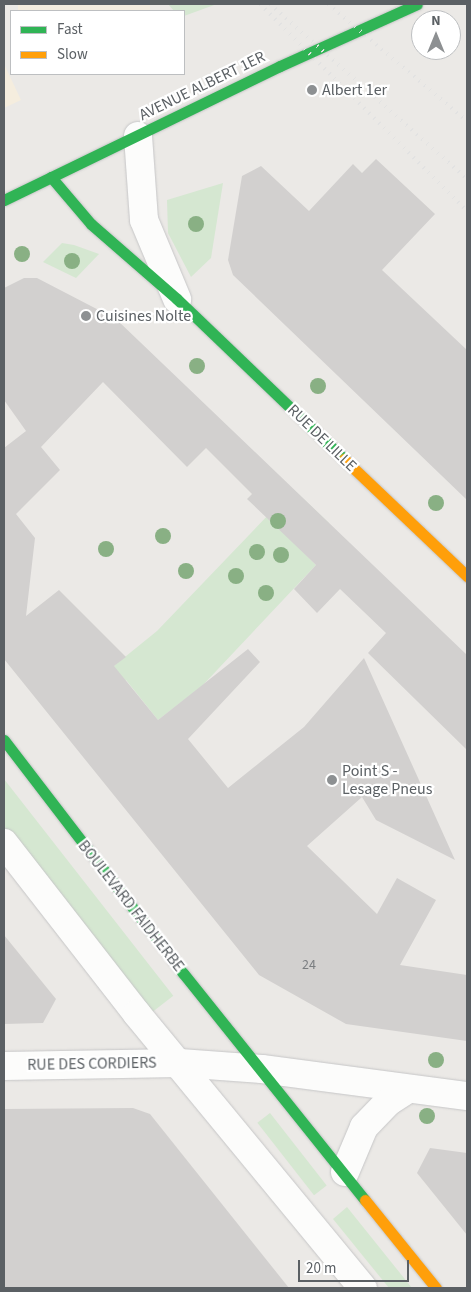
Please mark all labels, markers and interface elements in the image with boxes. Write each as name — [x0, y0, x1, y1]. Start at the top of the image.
legend — [10, 10, 185, 75]
north arrow — [411, 10, 461, 60]
text: N — [431, 11, 441, 31]
text: Fast — [57, 19, 83, 40]
text: Slow — [57, 44, 88, 65]
street label: AVENUE ALBERT 1ER — [136, 47, 268, 125]
place label: Albert 1er — [322, 80, 387, 100]
marker: Albert 1er — [306, 84, 318, 96]
place label: Cuisines Nolte — [96, 306, 191, 326]
marker: Cuisines Nolte — [80, 310, 92, 322]
street label: RUE DE LILLE — [284, 400, 360, 476]
place label: Point S - Lesage Pneus — [342, 761, 432, 799]
marker: Point S - Lesage Pneus — [326, 774, 338, 786]
street label: BOULEVARD FAIDHERBE — [74, 837, 188, 975]
house number: 24 — [302, 957, 316, 973]
street label: RUE DES CORDIERS — [27, 1053, 157, 1075]
scale bar — [301, 1250, 412, 1282]
text: 20 m — [306, 1258, 336, 1279]

